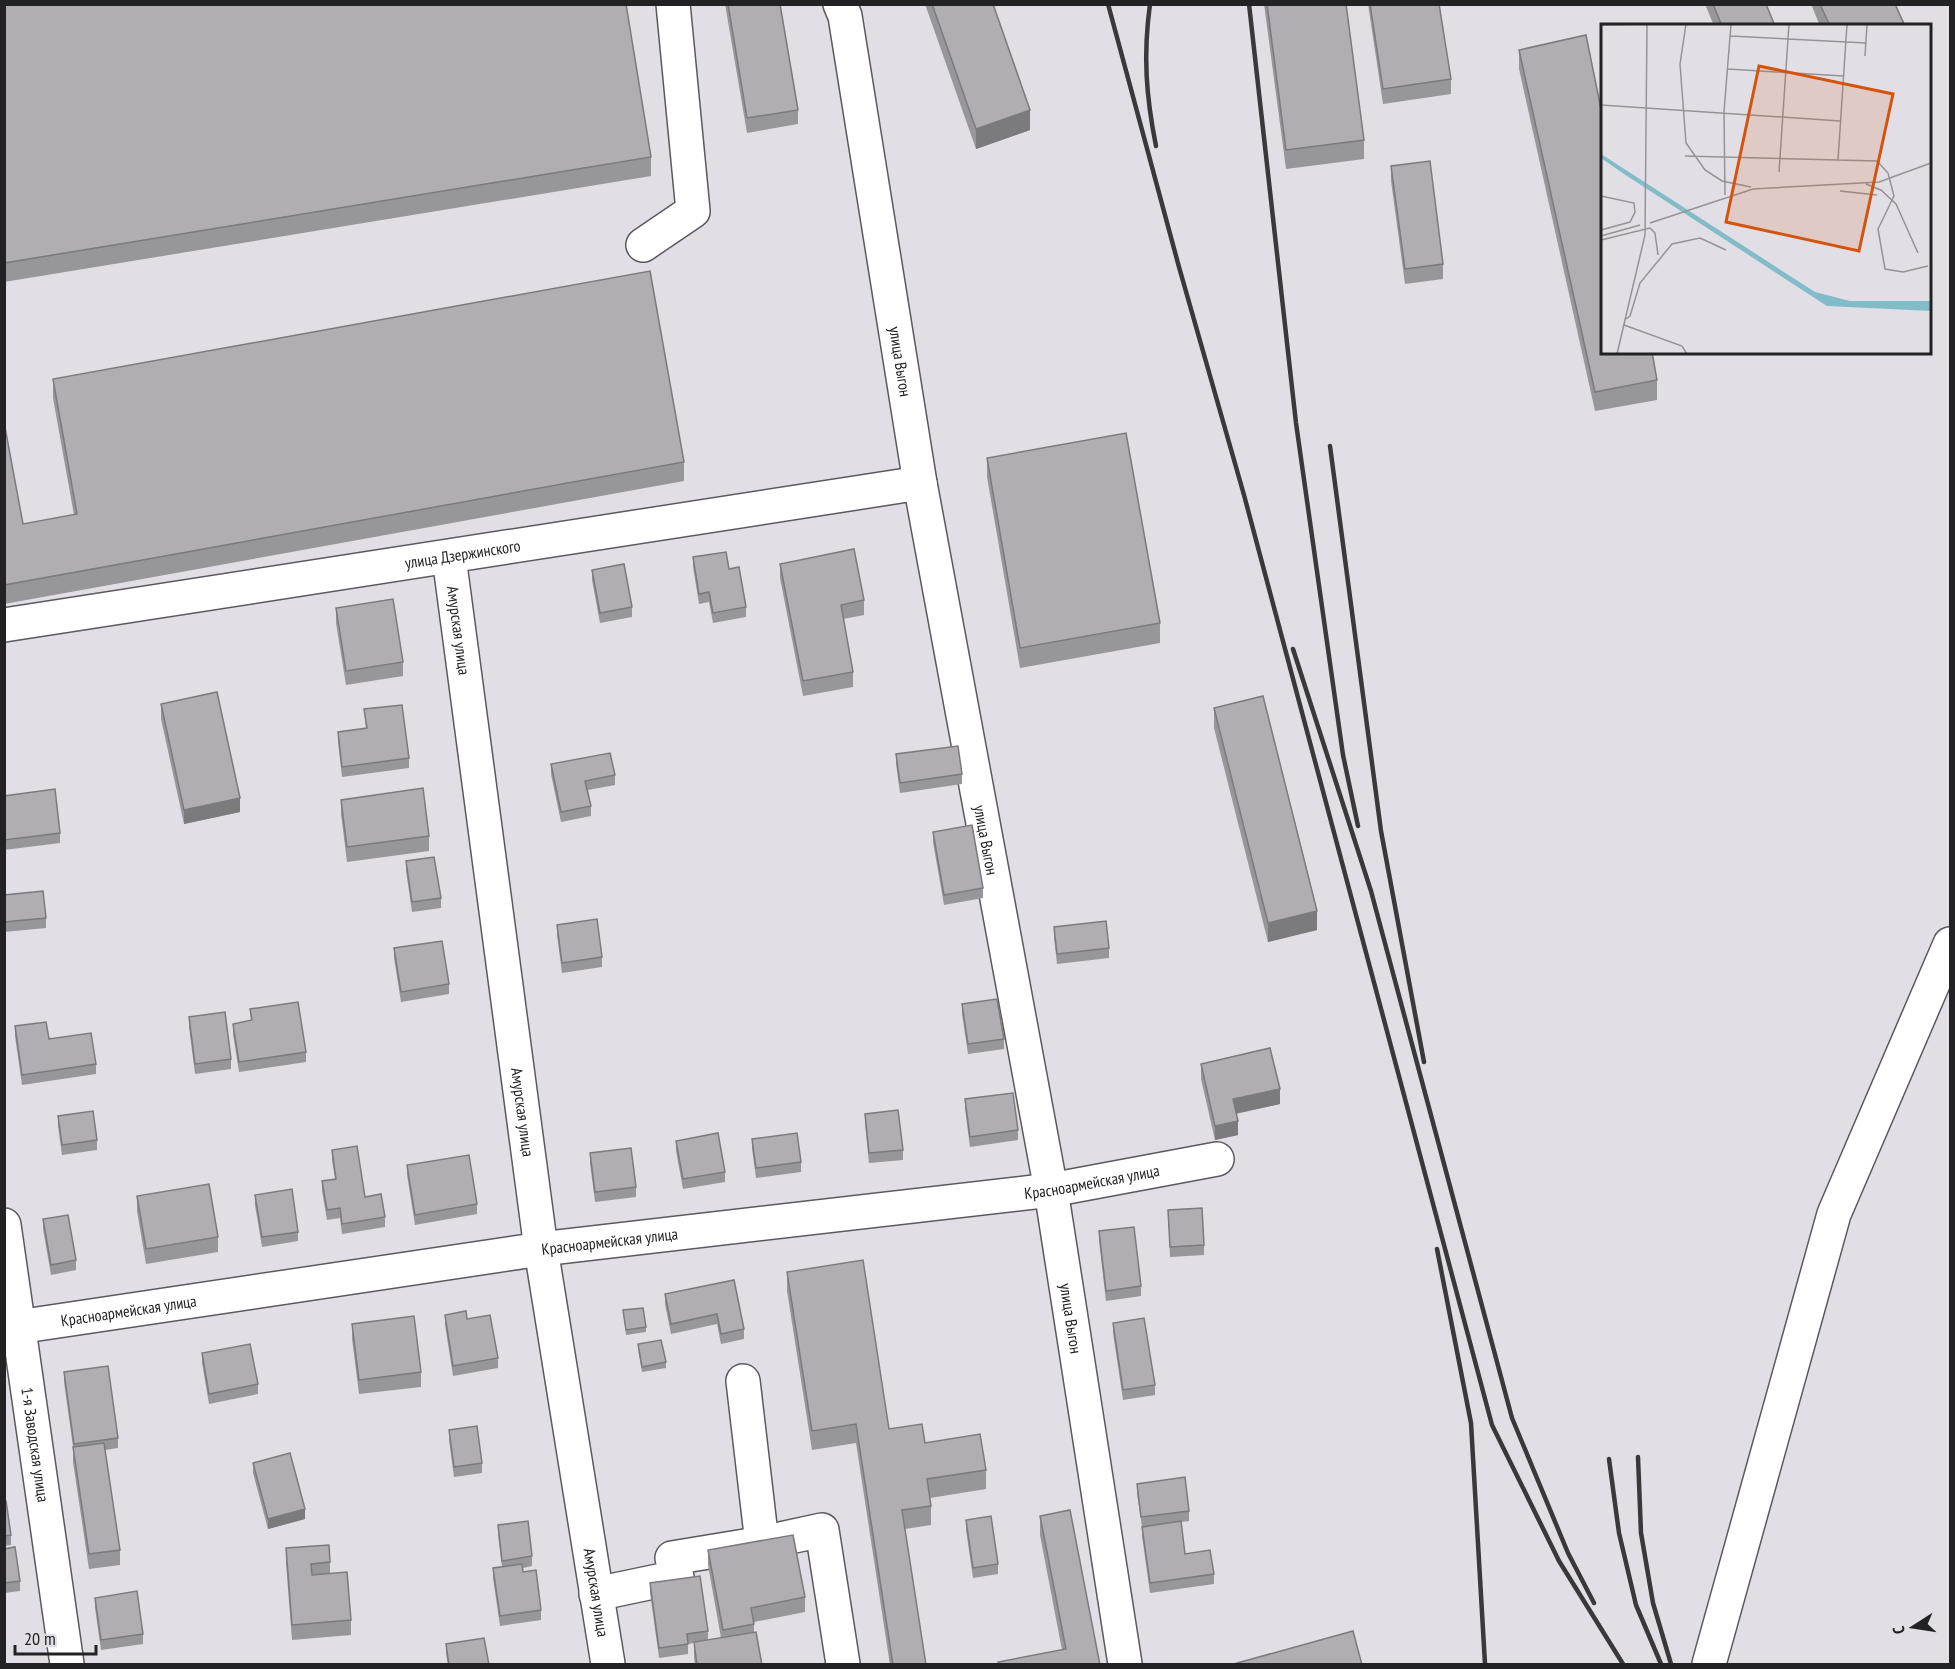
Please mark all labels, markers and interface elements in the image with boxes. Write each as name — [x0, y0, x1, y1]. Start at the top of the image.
inset map — [1601, 24, 1931, 354]
street label: улица Выгон — [885, 325, 916, 398]
street label: улица Дзержинского — [403, 535, 522, 573]
street label: Амурская улица — [443, 585, 475, 676]
street label: улица Выгон — [970, 803, 1002, 877]
street label: Амурская улица — [507, 1066, 539, 1158]
street label: Красноармейская улица — [1023, 1160, 1161, 1203]
street label: Красноармейская улица — [540, 1223, 679, 1259]
street label: улица Выгон — [1056, 1282, 1086, 1355]
street label: Красноармейская улица — [59, 1290, 198, 1330]
street label: 1-я Заводская улица — [17, 1386, 54, 1504]
street label: Амурская улица — [579, 1547, 613, 1638]
north arrow — [1883, 1597, 1943, 1657]
scale bar — [15, 1618, 96, 1656]
text: С — [1888, 1624, 1909, 1636]
text: 20 m — [24, 1627, 56, 1650]

